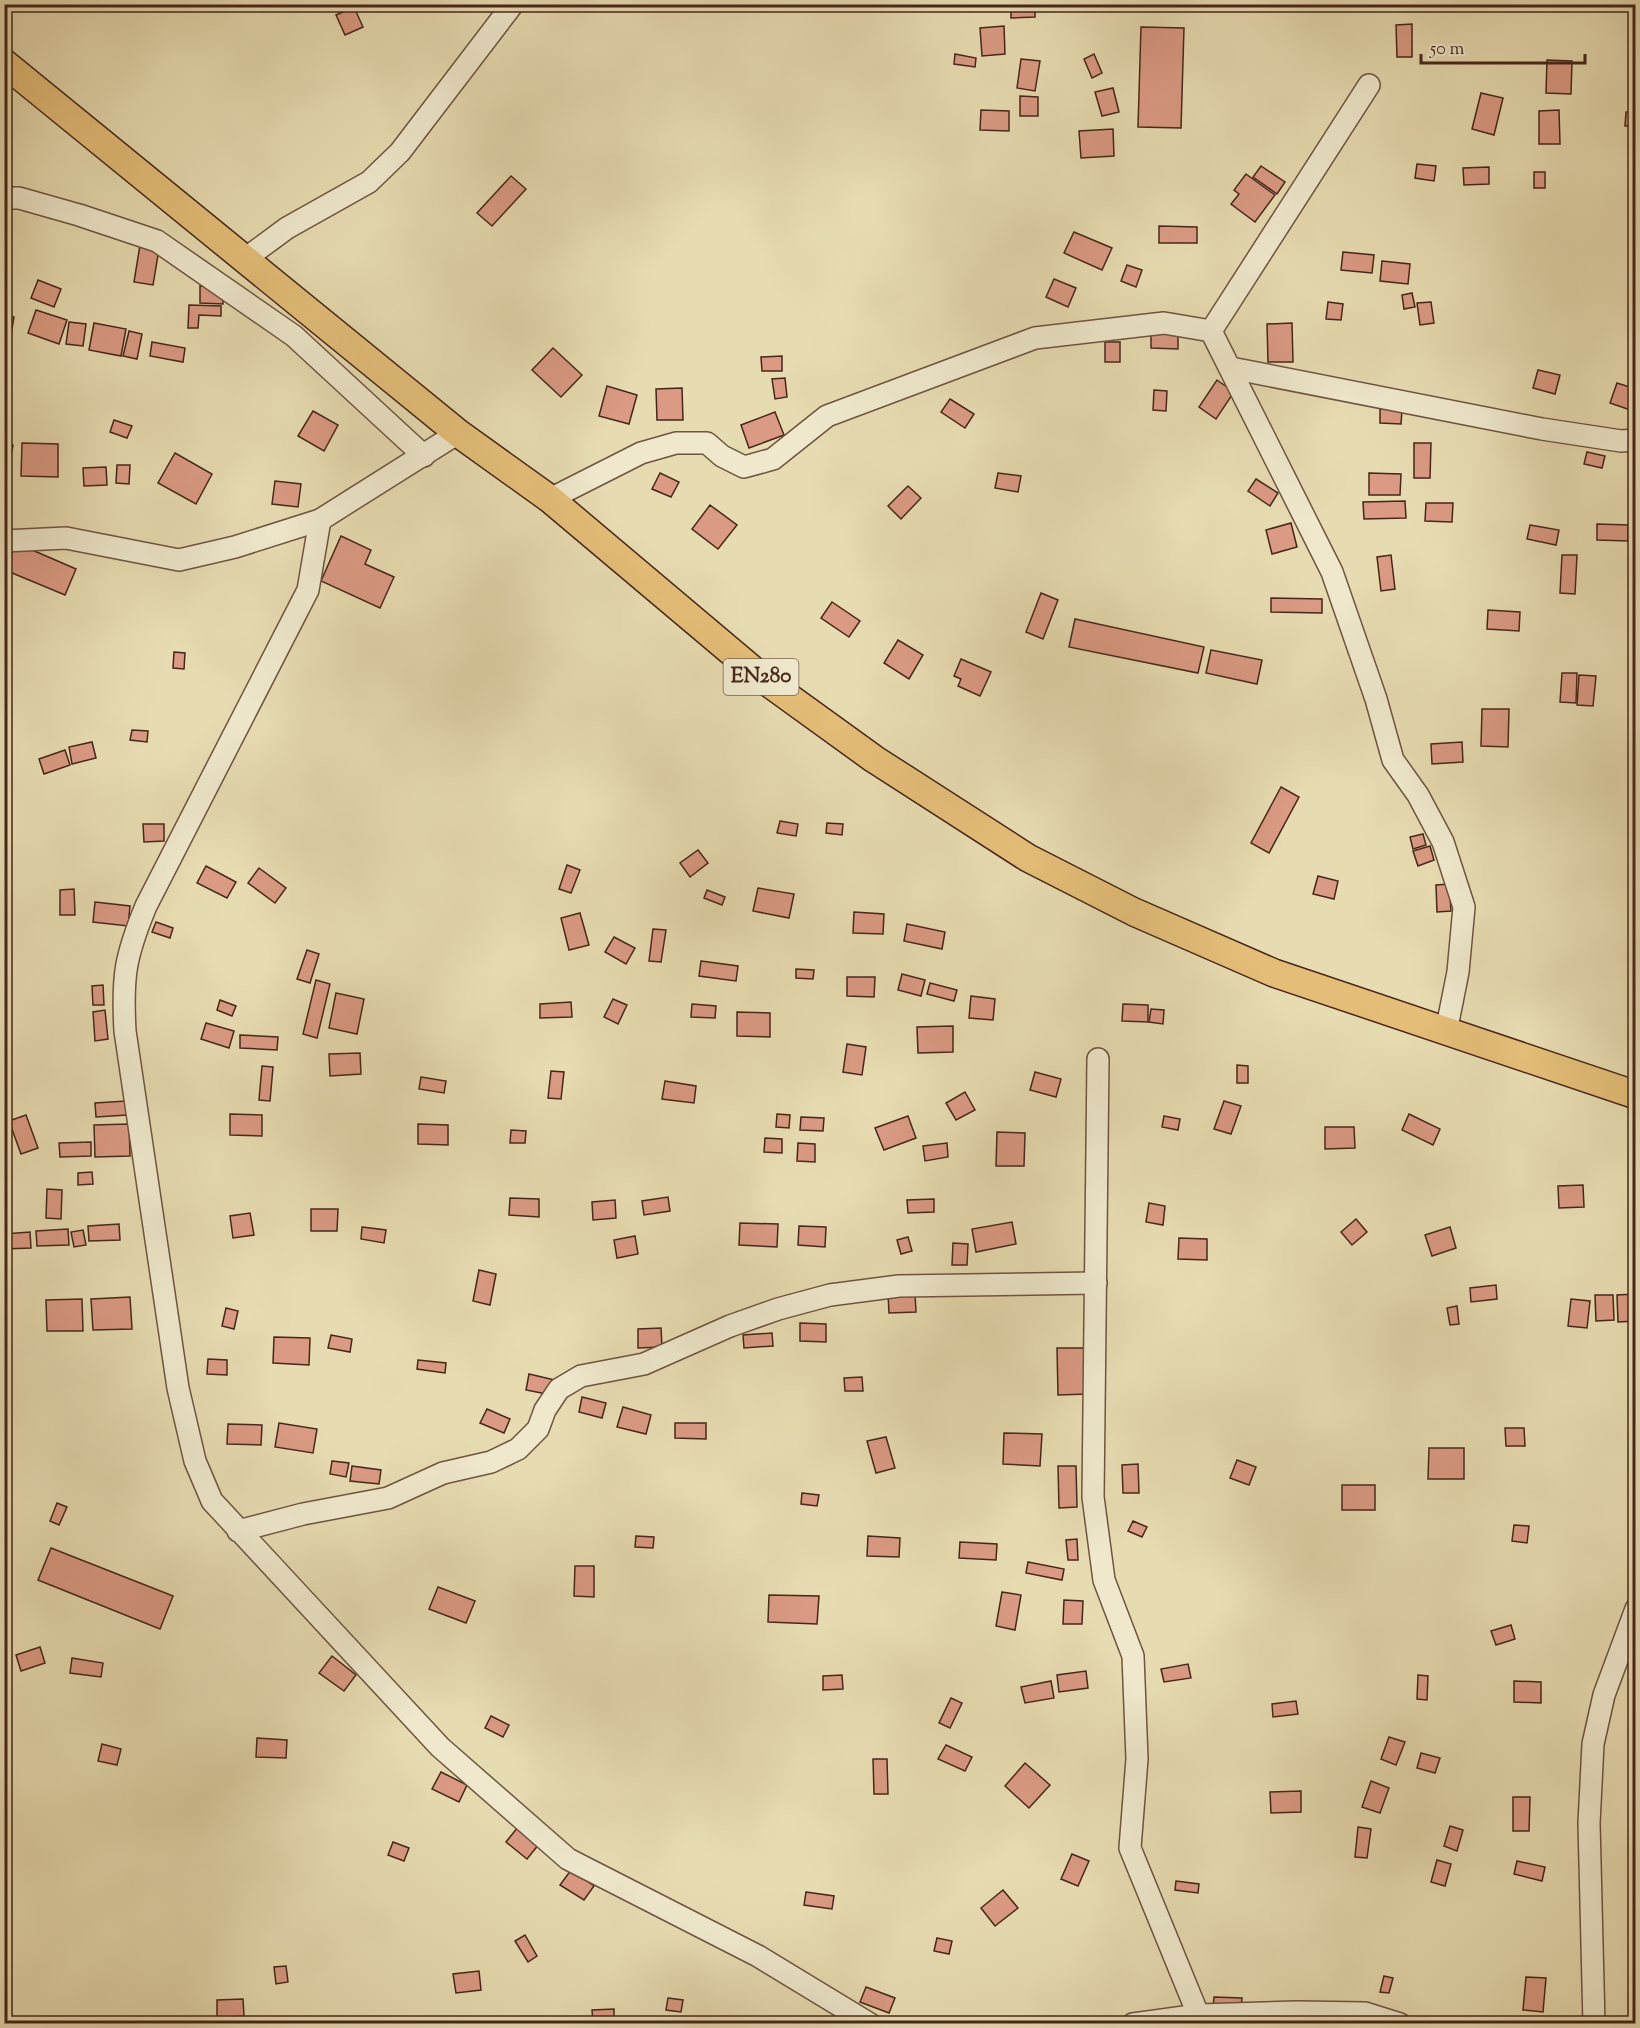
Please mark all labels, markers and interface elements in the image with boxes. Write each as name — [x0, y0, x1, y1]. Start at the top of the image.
scale bar — [1421, 27, 1584, 65]
text: 50 m — [1429, 37, 1465, 63]
road number: EN280 — [724, 659, 798, 695]

